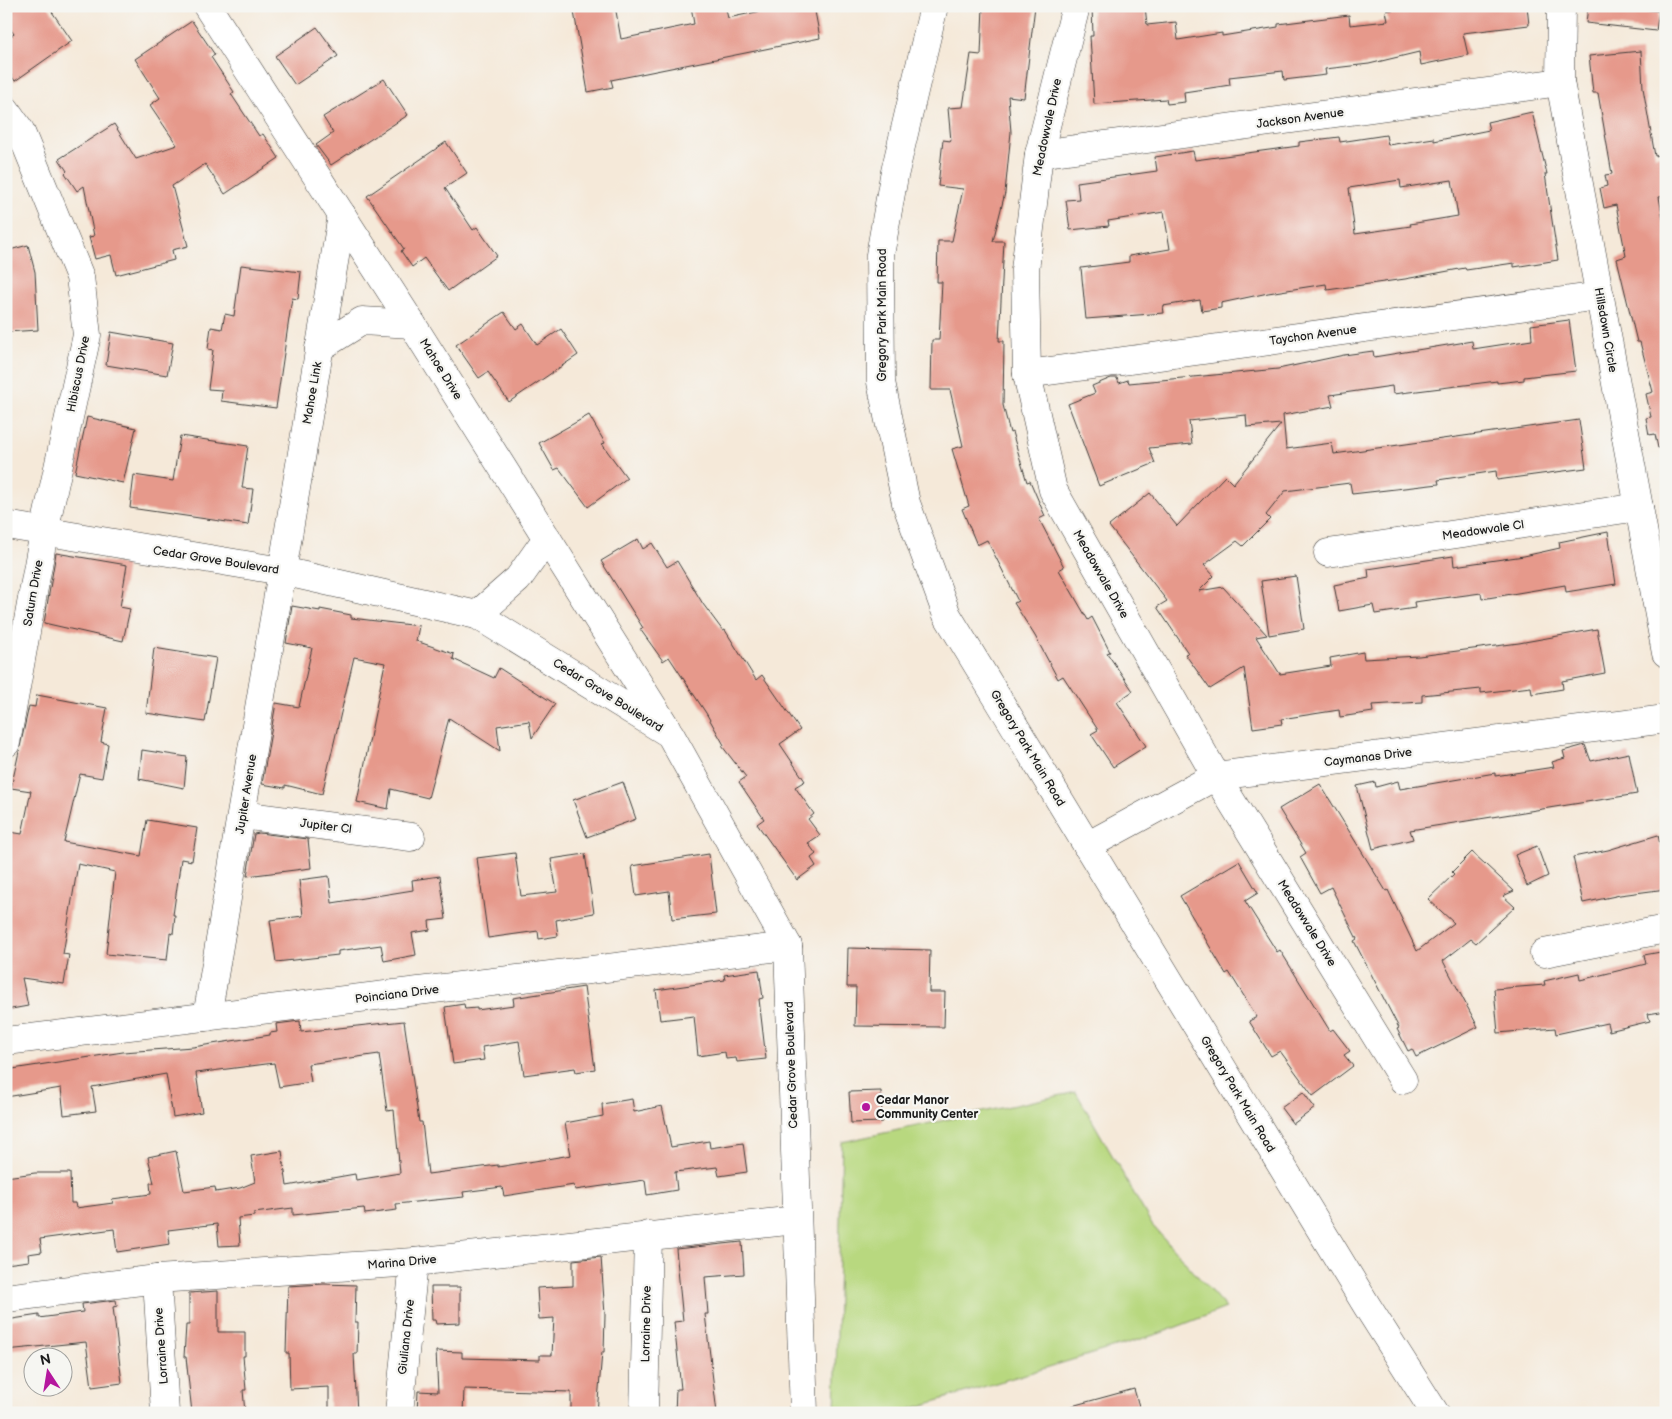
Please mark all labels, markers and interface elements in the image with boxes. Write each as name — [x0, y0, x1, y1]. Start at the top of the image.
street label: Meadowvale Drive — [1030, 77, 1065, 177]
street label: Jackson Avenue — [1255, 105, 1345, 132]
street label: Gregory Park Main Road — [875, 248, 890, 382]
street label: Hillsdown Circle — [1591, 286, 1620, 374]
street label: Taychon Avenue — [1268, 322, 1358, 349]
street label: Hibiscus Drive — [64, 335, 93, 414]
street label: Mahoe Drive — [416, 336, 465, 403]
street label: Mahoe Link — [300, 360, 325, 426]
street label: Meadowvale Cl — [1441, 517, 1525, 544]
street label: Meadowvale Drive — [1069, 527, 1132, 621]
street label: Cedar Grove Boulevard — [152, 543, 280, 578]
street label: Saturn Drive — [20, 559, 47, 627]
street label: Cedar Grove Boulevard — [550, 655, 666, 736]
street label: Gregory Park Main Road — [987, 687, 1068, 809]
street label: Caymanas Drive — [1323, 745, 1413, 770]
street label: Jupiter Avenue — [233, 753, 260, 835]
street label: Jupiter Cl — [299, 816, 353, 837]
street label: Meadowvale Drive — [1274, 877, 1339, 969]
street label: Poinciana Drive — [354, 982, 440, 1007]
street label: Cedar Grove Boulevard — [782, 1001, 801, 1129]
street label: Gregory Park Main Road — [1197, 1033, 1278, 1155]
place label: Cedar Manor Community Center — [876, 1093, 978, 1122]
marker: Cedar Manor Community Center — [860, 1101, 872, 1113]
street label: Marina Drive — [367, 1252, 437, 1273]
street label: Lorraine Drive — [638, 1286, 655, 1362]
street label: Giuliana Drive — [395, 1299, 418, 1376]
street label: Lorraine Drive — [151, 1307, 172, 1385]
north arrow — [22, 1346, 72, 1396]
text: N — [38, 1350, 52, 1369]

